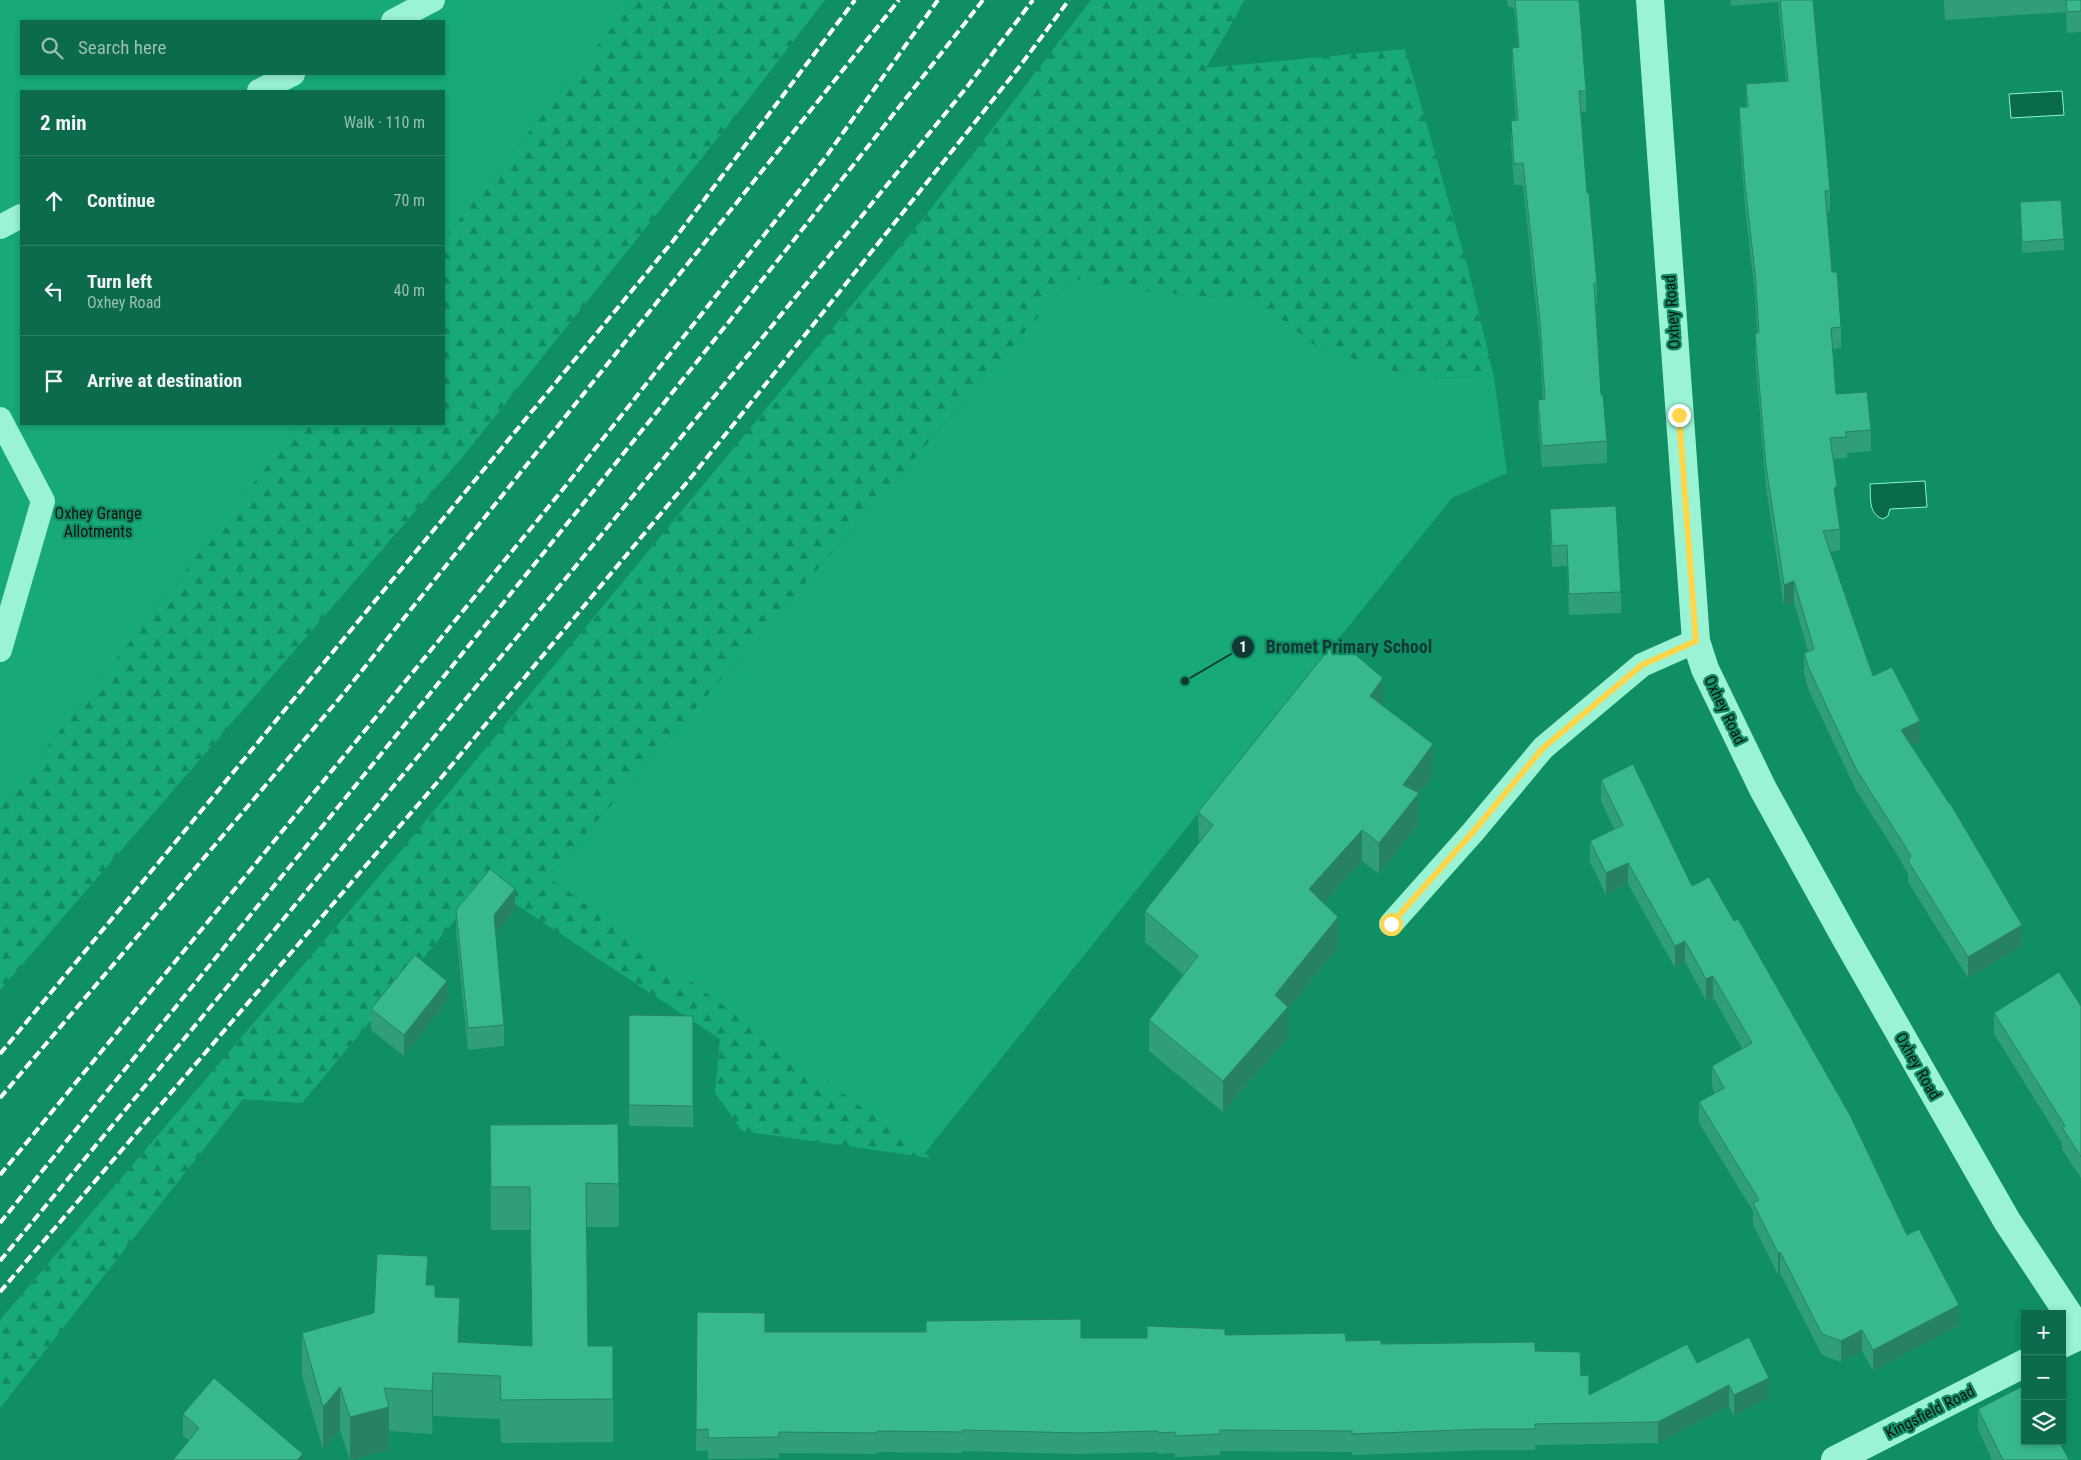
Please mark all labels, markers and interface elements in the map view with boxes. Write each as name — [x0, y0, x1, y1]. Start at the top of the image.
search box — [20, 20, 445, 75]
icon: search — [38, 34, 66, 62]
text: Search here — [78, 36, 166, 59]
text: 2 min — [40, 111, 87, 135]
text: Walk · 110 m — [344, 113, 425, 132]
icon: ahead — [40, 187, 68, 215]
text: Continue — [87, 189, 155, 212]
text: 70 m — [393, 191, 425, 210]
text: Turn left — [87, 270, 152, 293]
street label: Oxhey Road — [1660, 274, 1684, 350]
icon: left — [40, 277, 68, 305]
text: 40 m — [393, 281, 425, 300]
text: Oxhey Road — [87, 293, 161, 312]
icon: arrive — [40, 367, 68, 395]
text: Arrive at destination — [87, 369, 242, 392]
route end — [1668, 404, 1691, 427]
park label: Oxhey Grange Allotments — [55, 504, 141, 541]
callout: Bromet Primary School — [1230, 630, 1442, 663]
text: Bromet Primary School — [1266, 636, 1432, 657]
text: 1 — [1239, 638, 1247, 656]
street label: Oxhey Road — [1700, 672, 1750, 748]
route start — [1380, 913, 1403, 936]
street label: Oxhey Road — [1891, 1029, 1945, 1103]
map controls — [2021, 1310, 2066, 1445]
button: + — [2021, 1310, 2066, 1355]
button: − — [2021, 1355, 2066, 1400]
street label: Kingsfield Road — [1882, 1381, 1978, 1443]
button: layers — [2021, 1400, 2066, 1445]

